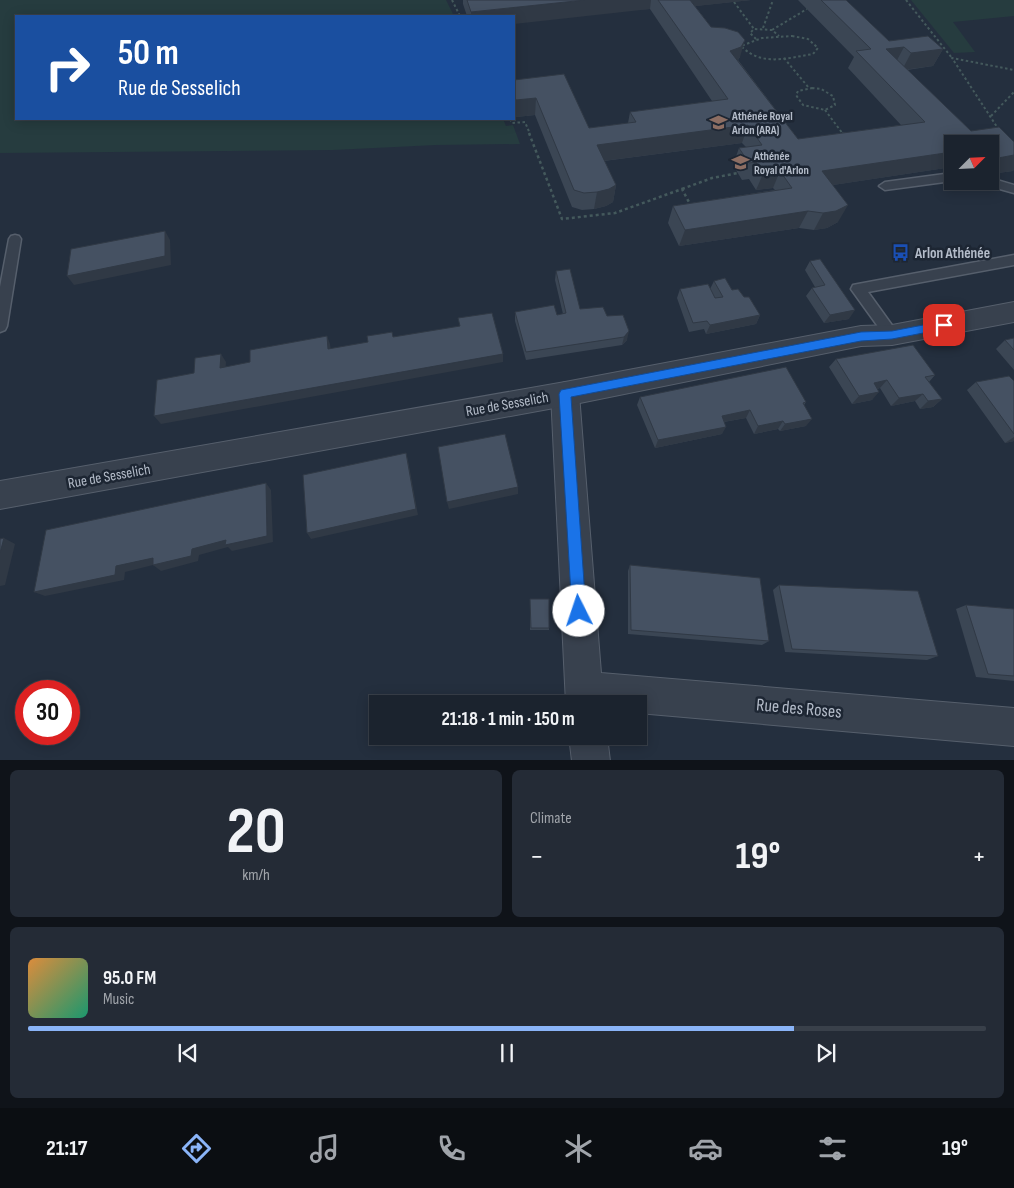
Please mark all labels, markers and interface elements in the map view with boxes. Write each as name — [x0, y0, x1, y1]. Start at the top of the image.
text: 50 m — [118, 32, 179, 75]
icon: right — [35, 35, 100, 100]
text: Rue de Sesselich — [118, 75, 241, 102]
place label: Athénée Royal Arlon (ARA) — [731, 109, 793, 138]
school or university icon: Athénée Royal Arlon (ARA) — [708, 113, 728, 133]
north arrow — [944, 135, 999, 190]
map controls — [944, 135, 999, 190]
place label: Athénée Royal d'Arlon — [753, 149, 809, 178]
school or university icon: Athénée Royal d'Arlon — [730, 153, 750, 173]
bus stop icon: Arlon Athénée — [891, 243, 911, 263]
place label: Arlon Athénée — [914, 244, 990, 263]
pin — [923, 304, 965, 346]
icon: arrive — [930, 311, 958, 339]
street label: Rue de Sesselich — [464, 388, 550, 421]
street label: Rue de Sesselich — [66, 460, 152, 493]
position arrow — [552, 584, 604, 636]
speed limit sign: 30 — [15, 680, 80, 745]
street label: Rue des Roses — [755, 694, 843, 723]
text: 21:18 · 1 min · 150 m — [441, 708, 575, 731]
text: 20 — [226, 794, 286, 872]
text: Climate — [530, 809, 572, 828]
text: 19° — [736, 834, 780, 879]
text: − — [530, 840, 544, 873]
text: + — [972, 840, 986, 873]
text: km/h — [242, 866, 270, 885]
text: 95.0 FM — [103, 967, 156, 990]
text: Music — [103, 990, 134, 1009]
icon: previous — [174, 1039, 202, 1067]
icon: pause — [493, 1039, 521, 1067]
icon: next — [812, 1039, 840, 1067]
icon: directions — [179, 1131, 214, 1166]
icon: music — [307, 1131, 342, 1166]
icon: phone — [434, 1131, 469, 1166]
icon: climate — [561, 1131, 596, 1166]
icon: car — [688, 1131, 723, 1166]
icon: filters — [815, 1131, 850, 1166]
text: 21:17 — [46, 1135, 87, 1162]
text: 19° — [942, 1135, 968, 1162]

